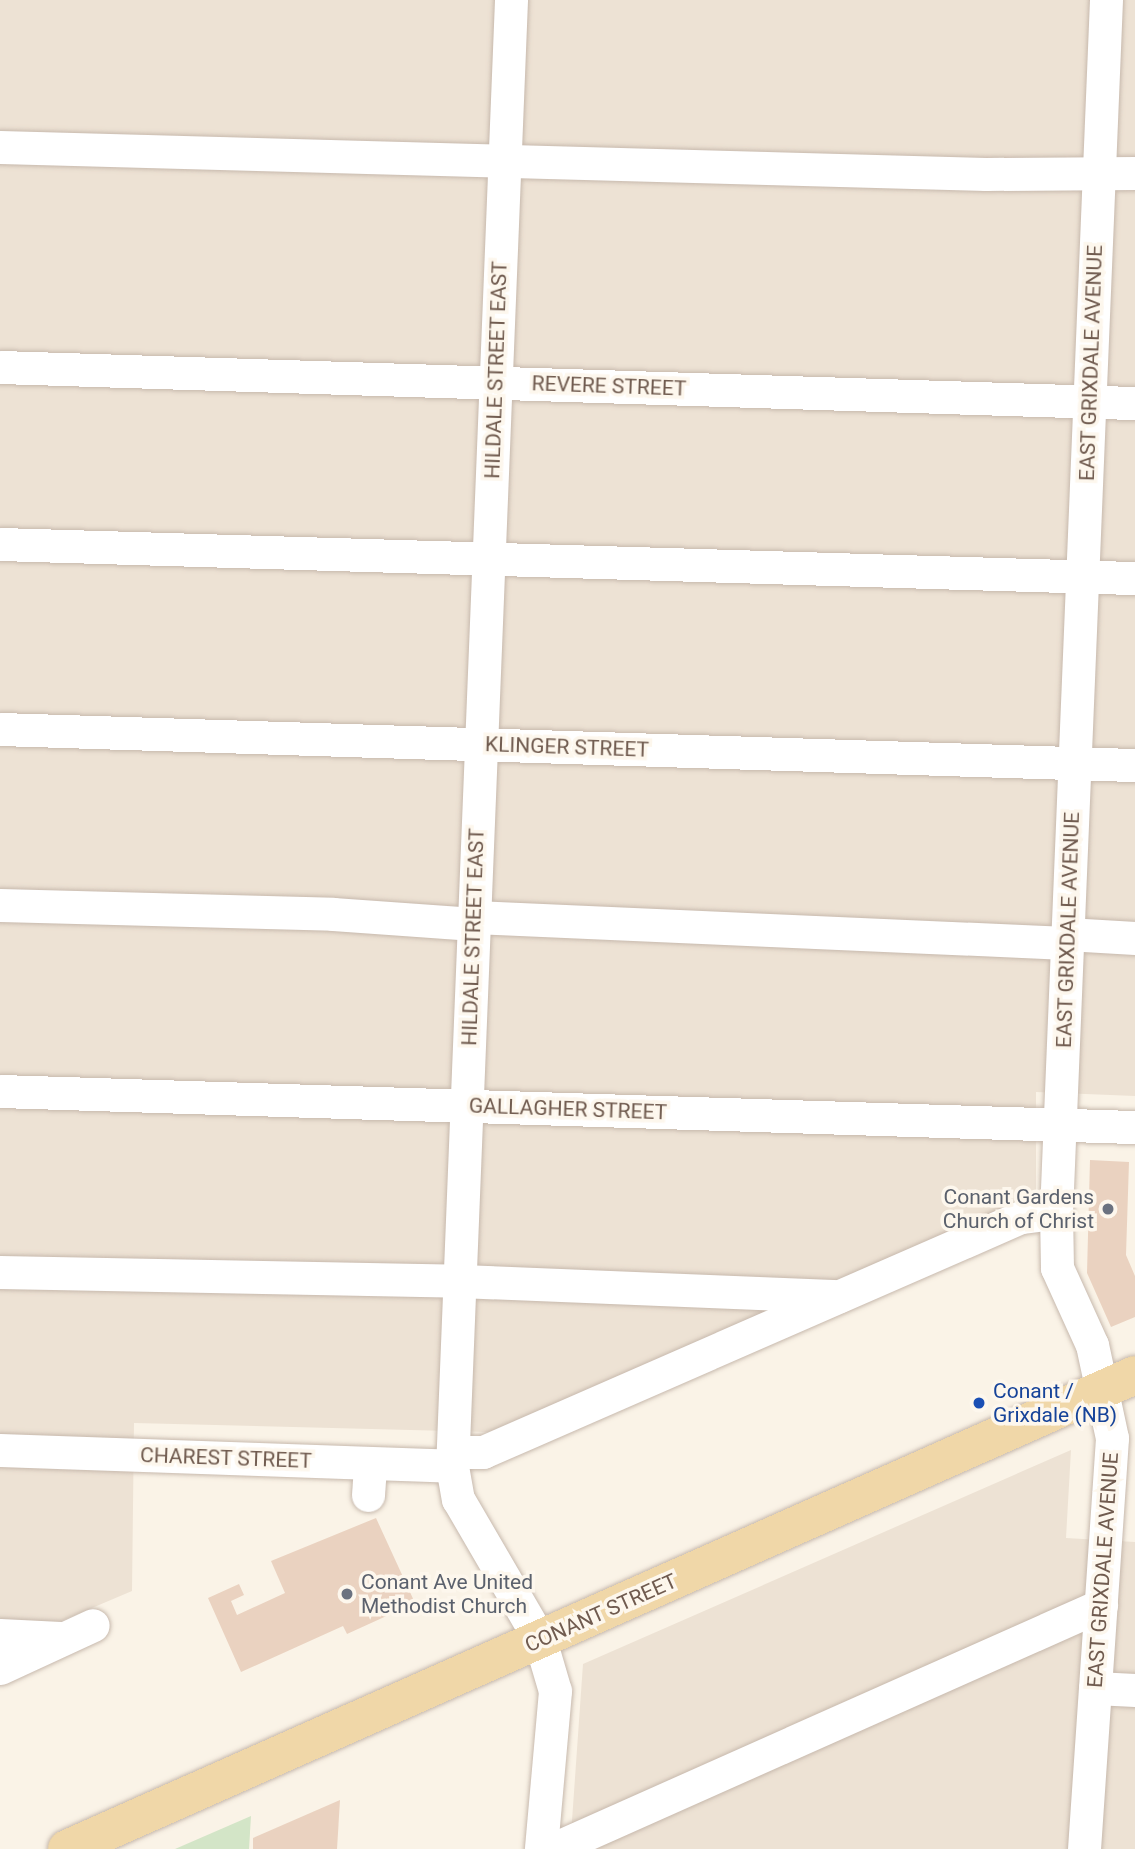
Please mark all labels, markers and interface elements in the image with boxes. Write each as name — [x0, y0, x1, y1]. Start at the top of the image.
street label: EAST GRIXDALE AVENUE — [1074, 244, 1108, 482]
street label: HILDALE STREET EAST — [480, 261, 512, 479]
street label: REVERE STREET — [531, 371, 687, 401]
street label: KLINGER STREET — [485, 732, 649, 762]
street label: EAST GRIXDALE AVENUE — [1051, 811, 1085, 1049]
street label: HILDALE STREET EAST — [457, 828, 489, 1046]
street label: GALLAGHER STREET — [468, 1093, 668, 1125]
place label: Conant Gardens Church of Christ — [943, 1184, 1094, 1234]
marker: Conant Gardens Church of Christ — [1100, 1201, 1116, 1217]
place label: Conant / Grixdale (NB) — [993, 1378, 1117, 1428]
marker: Conant / Grixdale (NB) — [971, 1395, 987, 1411]
street label: CHAREST STREET — [140, 1442, 312, 1474]
street label: EAST GRIXDALE AVENUE — [1082, 1451, 1124, 1689]
street label: CONANT STREET — [521, 1568, 681, 1658]
place label: Conant Ave United Methodist Church — [361, 1569, 533, 1619]
marker: Conant Ave United Methodist Church — [339, 1586, 355, 1602]

